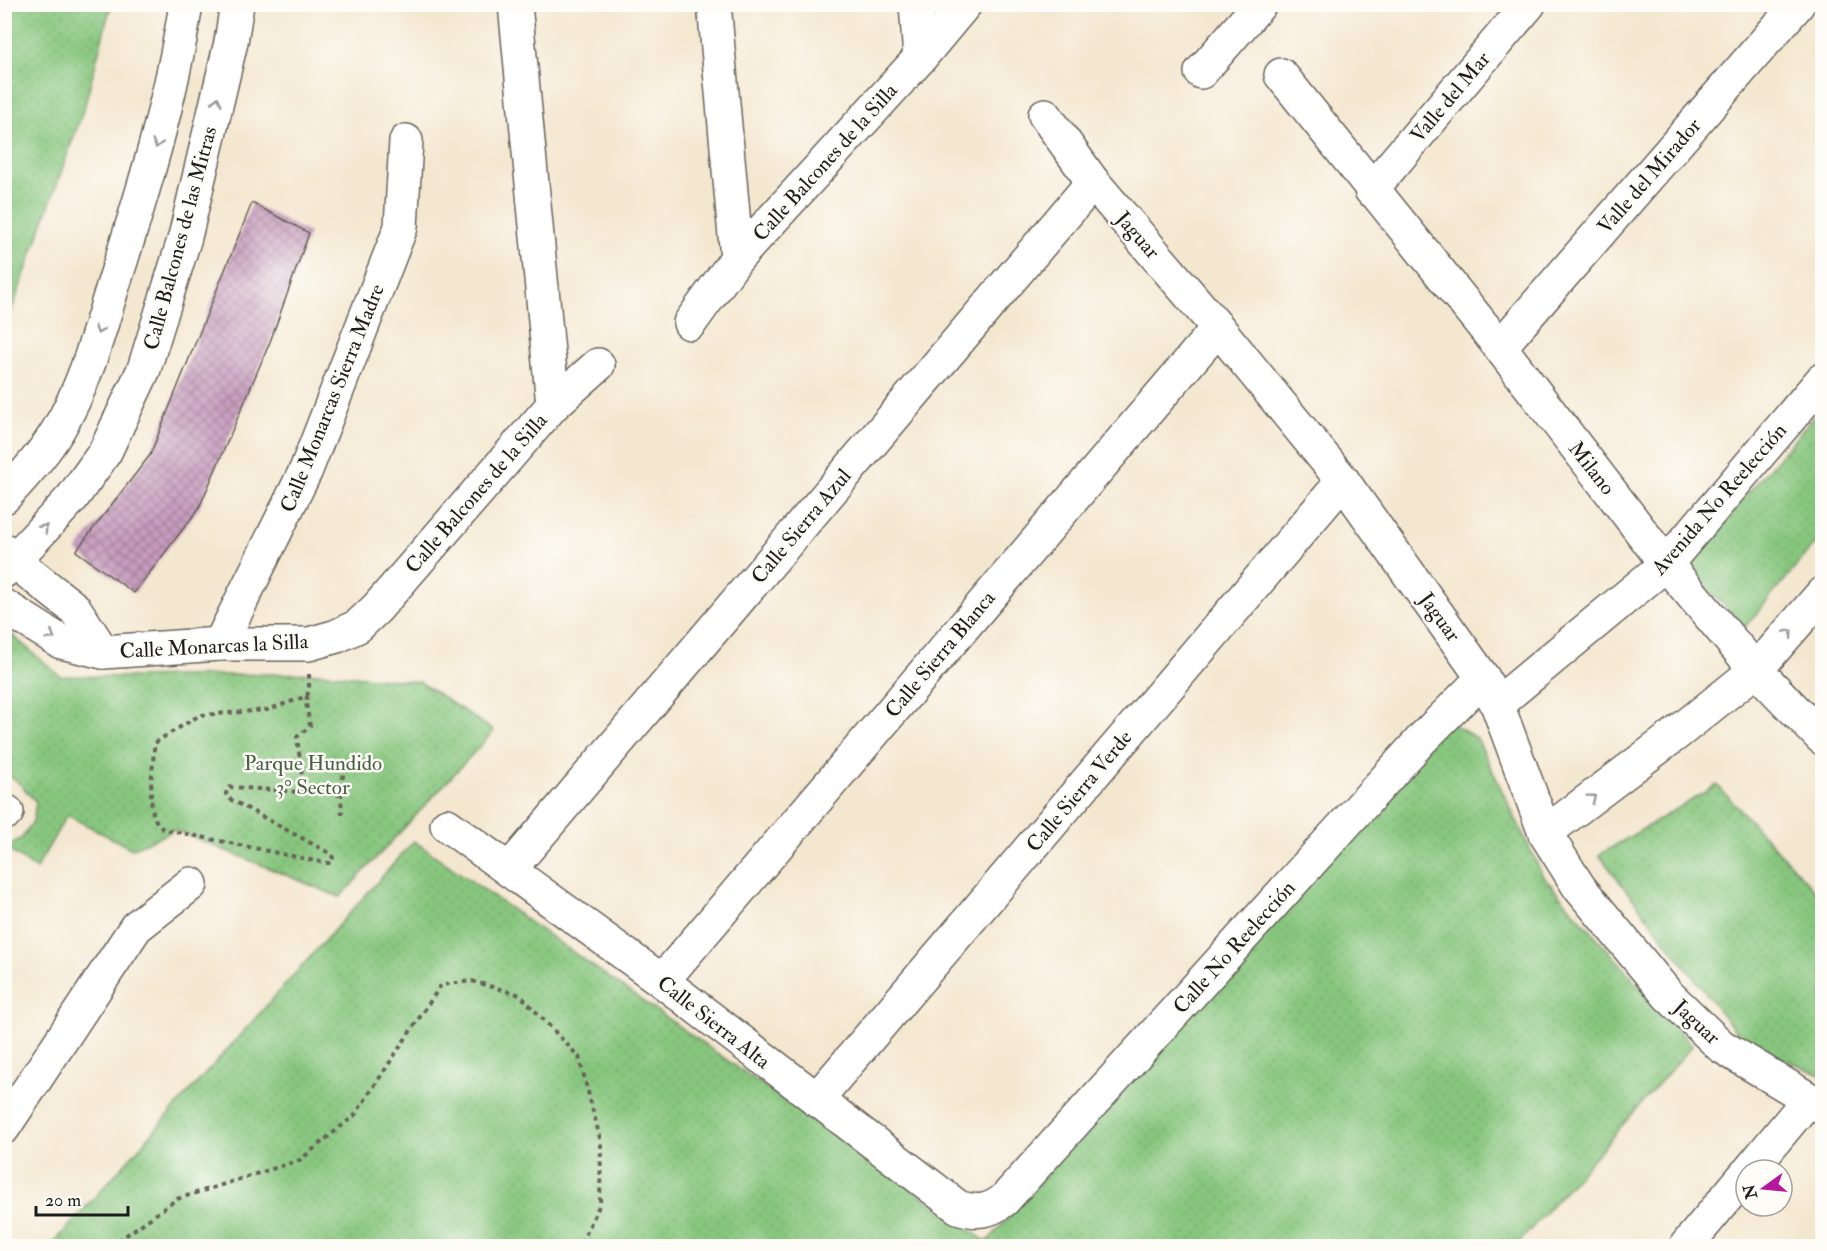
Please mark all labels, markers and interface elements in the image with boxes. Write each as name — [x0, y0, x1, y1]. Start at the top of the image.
street label: Valle del Mar — [1404, 46, 1497, 149]
street label: Calle Balcones de la Silla — [747, 77, 904, 247]
one-way arrow — [210, 96, 223, 106]
street label: Valle del Mirador — [1592, 113, 1707, 240]
street label: Calle Balcones de las Mitras — [138, 123, 223, 353]
one-way arrow — [151, 139, 164, 149]
street label: Jaguar — [1109, 205, 1166, 265]
street label: Calle Monarcas Sierra Madre — [274, 280, 391, 516]
one-way arrow — [94, 324, 106, 335]
street label: Calle Balcones de la Silla — [399, 407, 554, 579]
street label: Avenida No Reelección — [1645, 418, 1793, 582]
street label: Milano — [1562, 436, 1621, 501]
street label: Calle Sierra Azul — [745, 463, 858, 589]
one-way arrow — [37, 524, 48, 535]
street label: Calle Sierra Blanca — [879, 585, 1002, 723]
street label: Jaguar — [1412, 586, 1467, 647]
one-way arrow — [45, 628, 55, 640]
street label: Calle Monarcas la Silla — [119, 628, 309, 665]
one-way arrow — [1782, 629, 1793, 640]
street label: Calle Sierra Verde — [1020, 725, 1138, 858]
park label: Parque Hundido 3° Sector — [244, 750, 382, 801]
one-way arrow — [1585, 794, 1596, 805]
street label: Calle No Reelección — [1167, 875, 1302, 1020]
street label: Calle Sierra Alta — [652, 970, 776, 1075]
street label: Jaguar — [1667, 993, 1726, 1051]
north arrow — [1734, 1158, 1794, 1218]
scale bar — [36, 1179, 128, 1217]
text: N — [1739, 1181, 1762, 1202]
text: 20 m — [45, 1189, 81, 1212]

